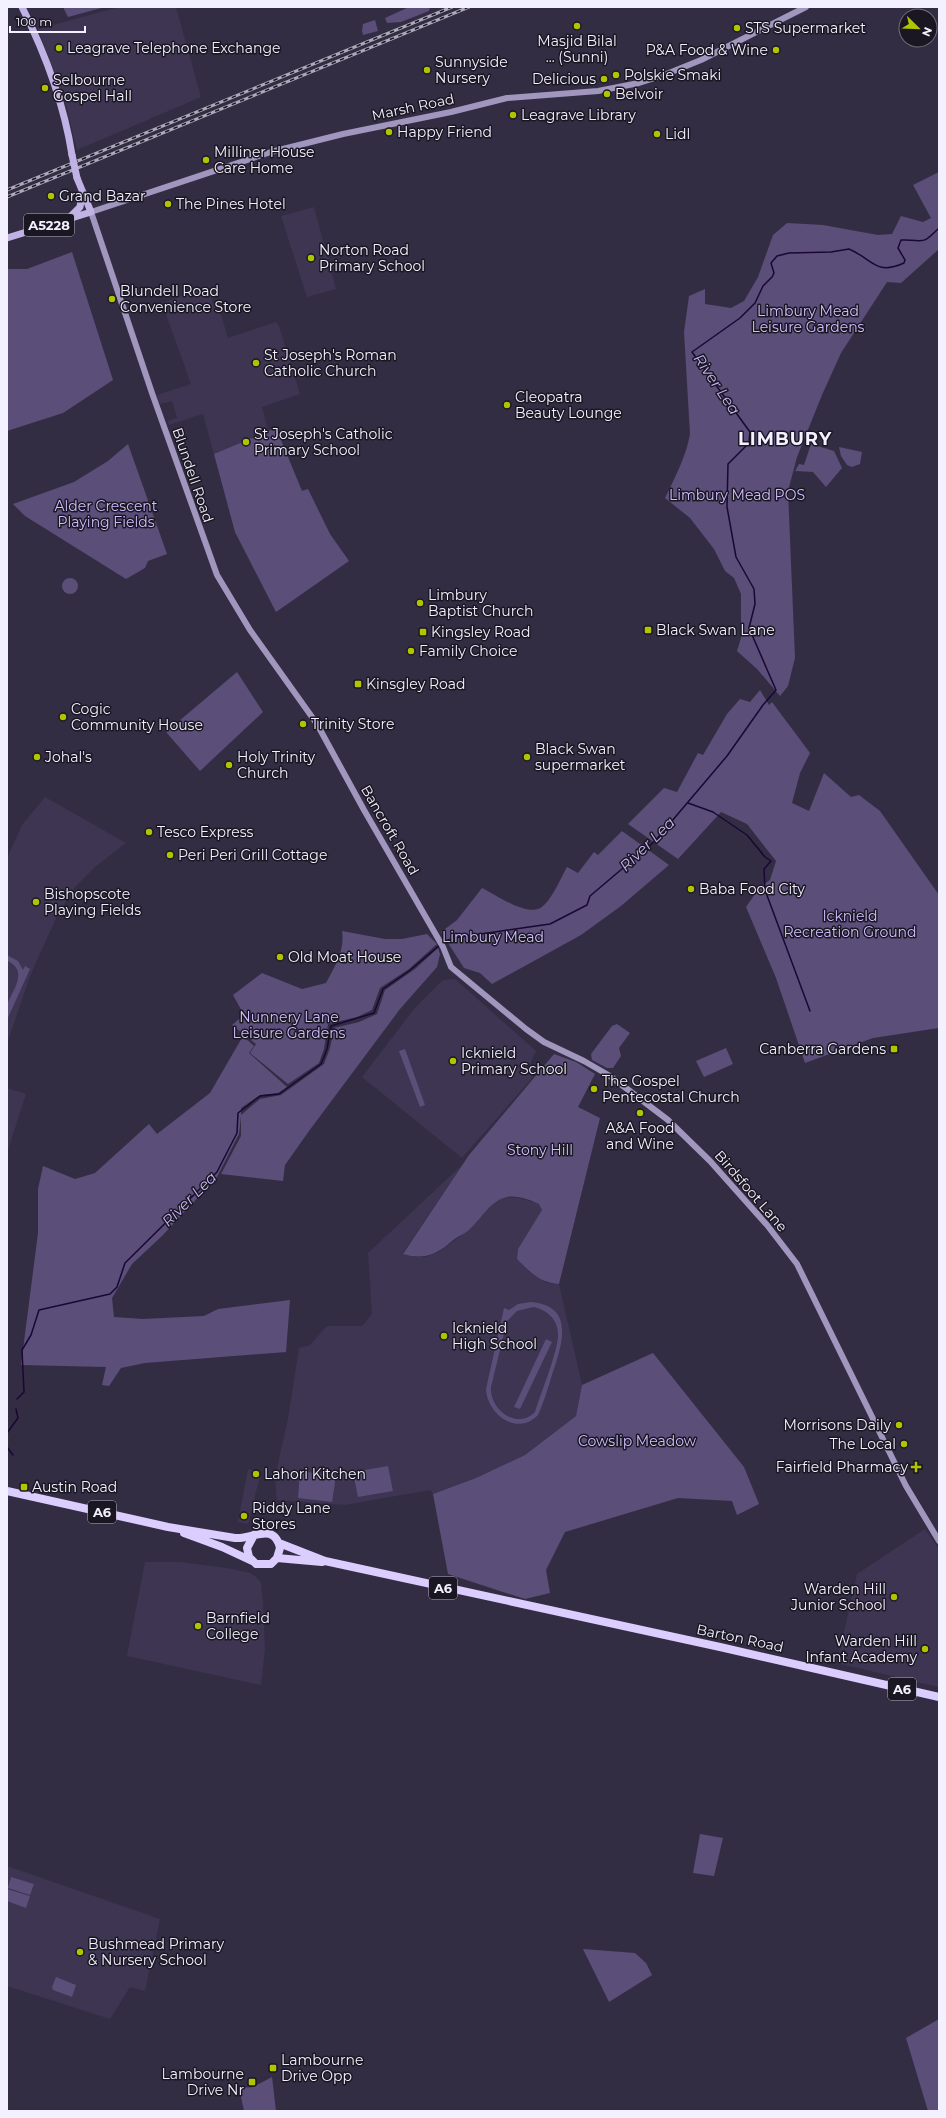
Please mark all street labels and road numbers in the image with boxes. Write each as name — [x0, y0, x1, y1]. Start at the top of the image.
street label: Marsh Road — [370, 89, 456, 125]
road number: A5228 — [24, 214, 74, 236]
street label: Blundell Road — [168, 425, 218, 525]
street label: Bancroft Road — [357, 782, 423, 878]
street label: Birdsfoot Lane — [711, 1147, 791, 1235]
road number: A6 — [88, 1501, 116, 1523]
road number: A6 — [429, 1577, 457, 1599]
street label: Barton Road — [695, 1620, 785, 1656]
road number: A6 — [888, 1678, 916, 1700]

